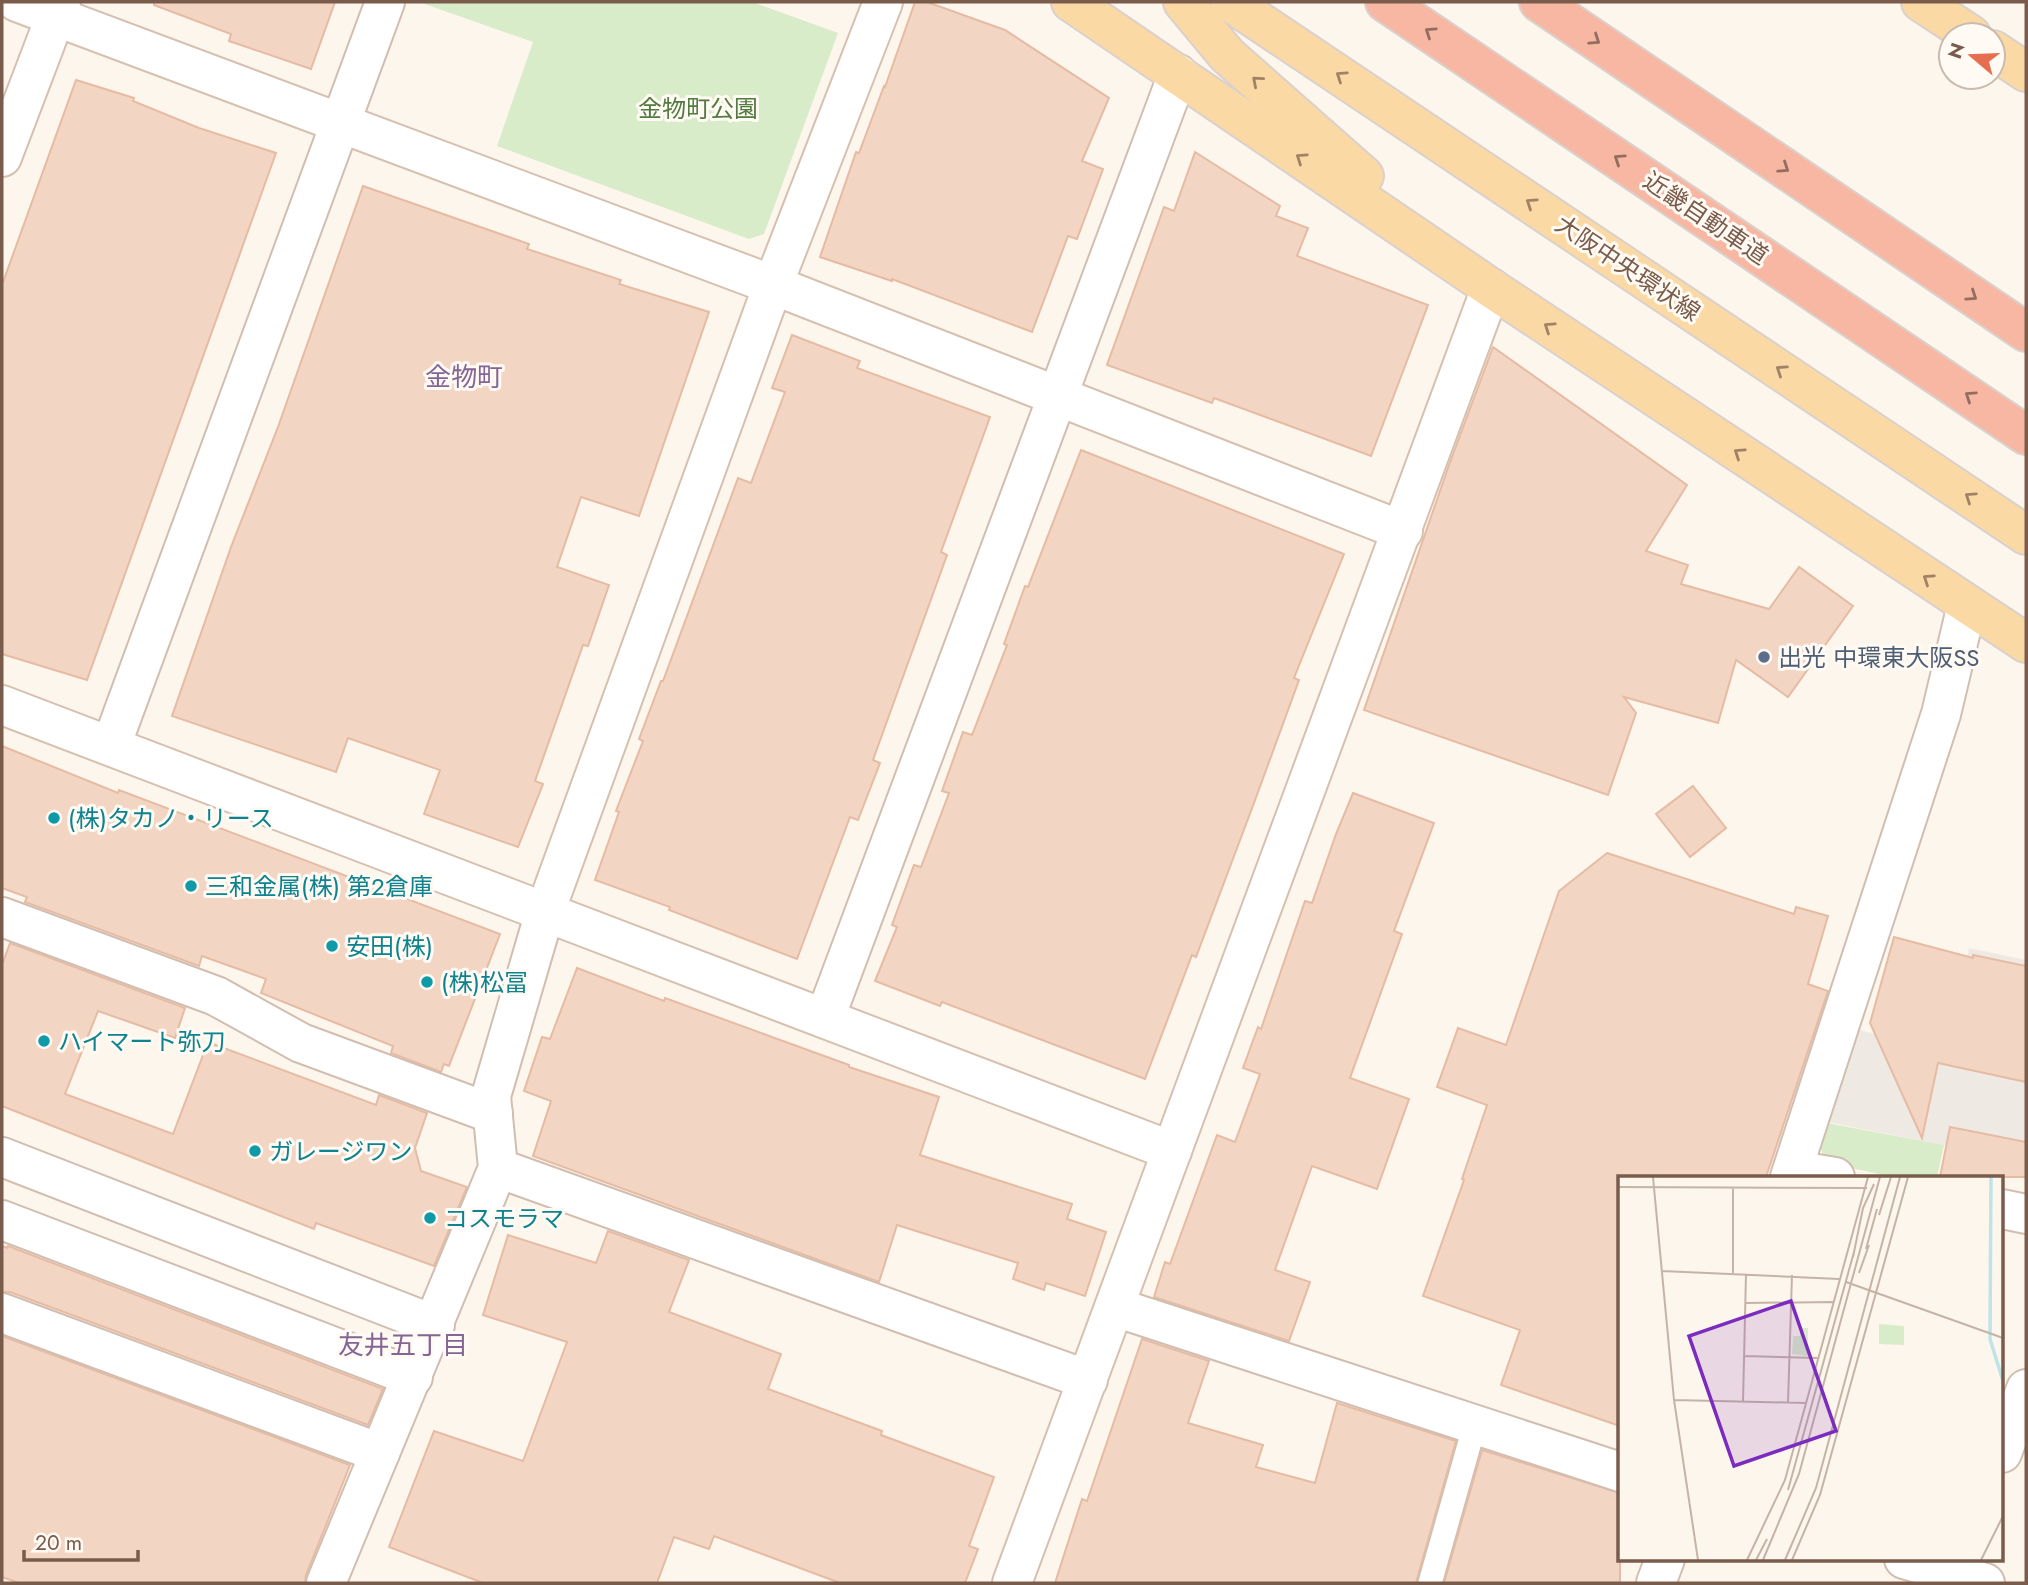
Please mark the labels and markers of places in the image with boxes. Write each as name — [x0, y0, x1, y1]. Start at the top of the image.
place label: 出光 中環東大阪SS — [1778, 640, 1980, 675]
marker: 出光 中環東大阪SS — [1756, 649, 1772, 665]
place label: (株)タカノ・リース — [68, 801, 274, 836]
marker: (株)タカノ・リース — [46, 810, 62, 826]
place label: 三和金属(株) 第2倉庫 — [205, 869, 433, 904]
marker: 三和金属(株) 第2倉庫 — [183, 878, 199, 894]
place label: 安田(株) — [346, 929, 433, 964]
marker: 安田(株) — [324, 938, 340, 954]
place label: (株)松冨 — [441, 965, 528, 1000]
marker: (株)松冨 — [419, 974, 435, 990]
place label: ハイマート弥刀 — [58, 1024, 226, 1059]
marker: ハイマート弥刀 — [36, 1033, 52, 1049]
place label: ガレージワン — [269, 1134, 413, 1169]
marker: ガレージワン — [247, 1143, 263, 1159]
place label: コスモラマ — [444, 1201, 564, 1236]
marker: コスモラマ — [422, 1210, 438, 1226]

